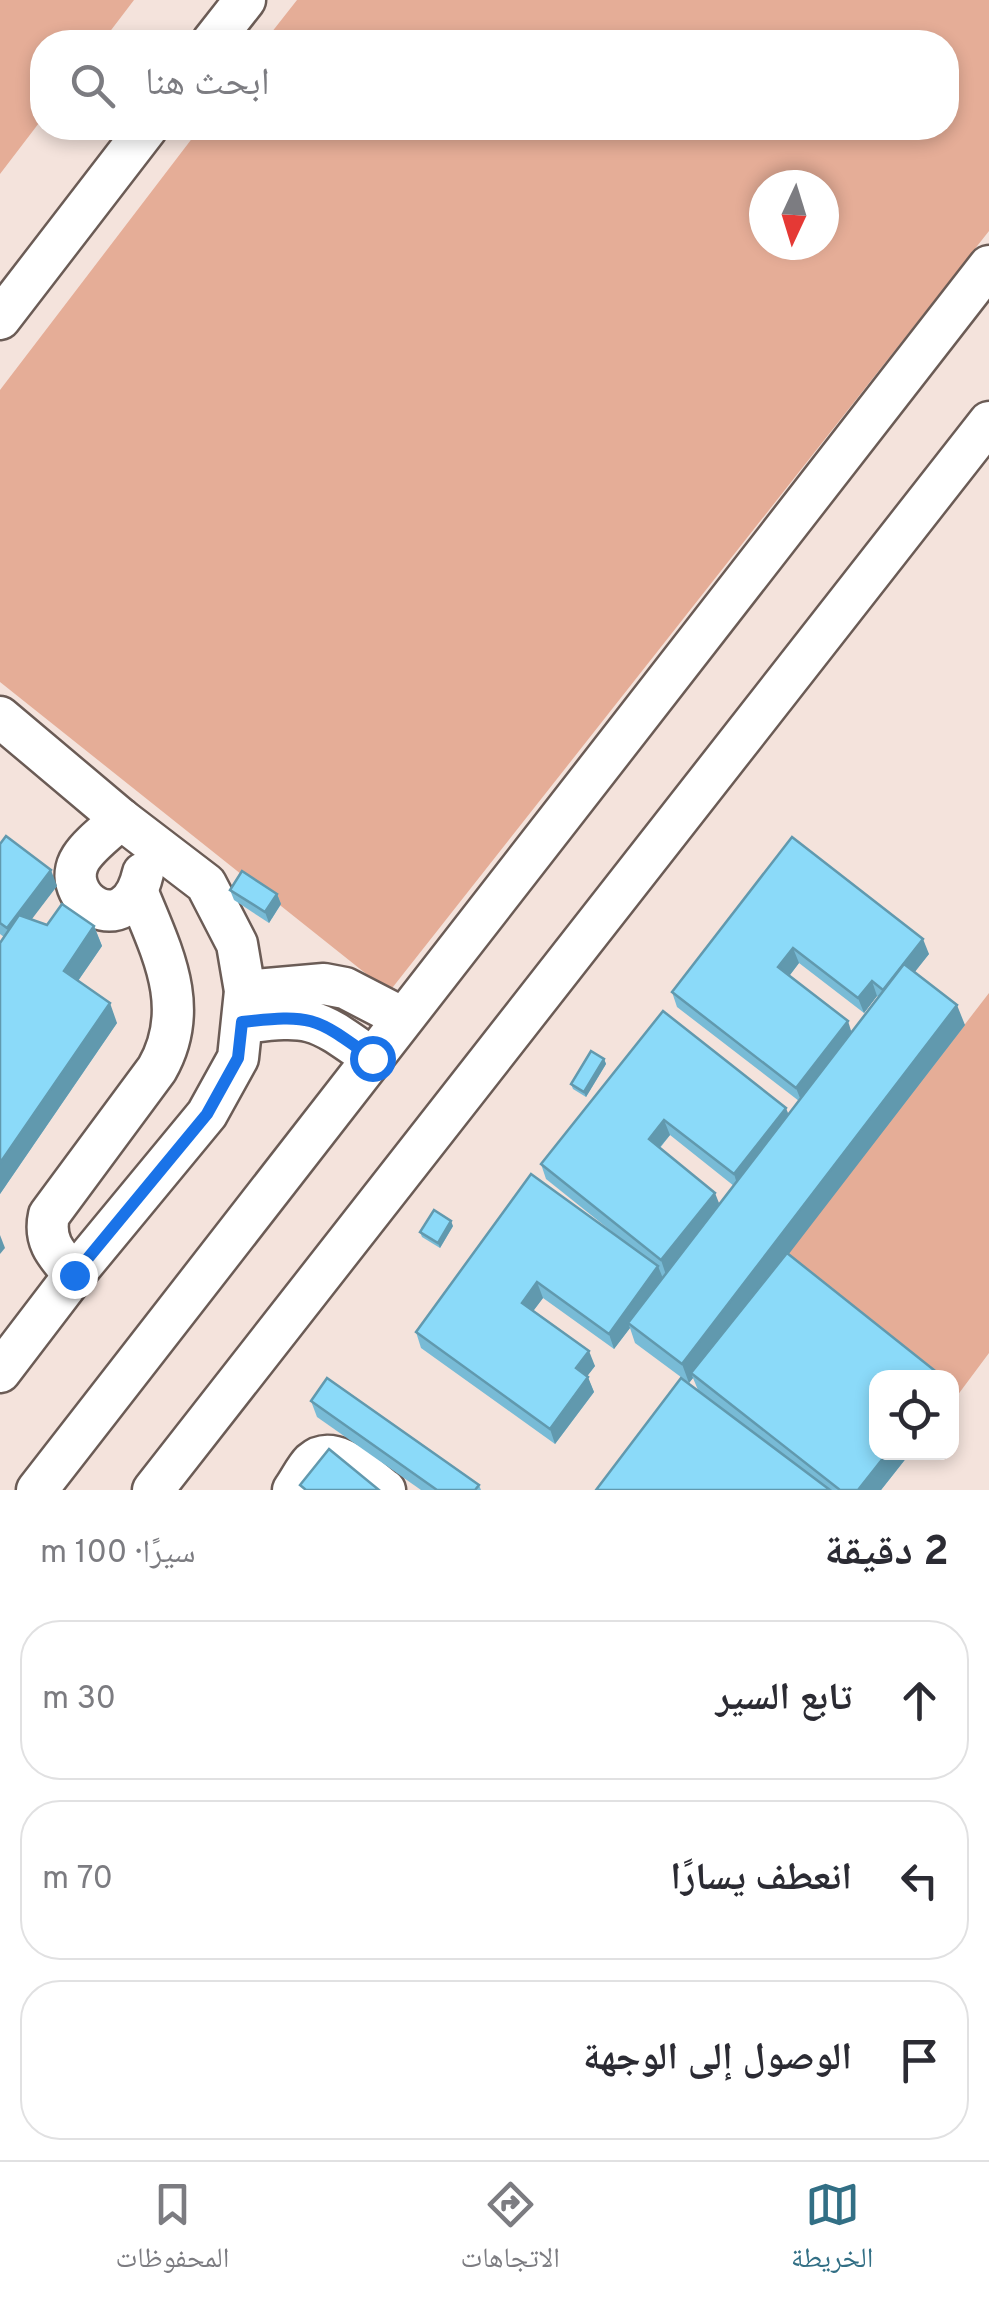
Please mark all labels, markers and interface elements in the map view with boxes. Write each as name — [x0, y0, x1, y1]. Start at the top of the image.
search box — [30, 30, 959, 140]
icon: search — [65, 58, 120, 113]
text: ابحث هنا — [145, 60, 270, 109]
north arrow — [749, 170, 839, 260]
route start — [350, 1036, 396, 1082]
route end — [52, 1253, 98, 1299]
map controls — [869, 1370, 959, 1460]
button: locate — [869, 1370, 959, 1460]
text: 2 دقيقة — [825, 1527, 949, 1580]
text: سيرًا · 100 m — [40, 1534, 196, 1574]
icon: ahead — [892, 1673, 947, 1728]
text: تابع السير — [716, 1675, 852, 1724]
text: 30 m — [42, 1680, 116, 1720]
icon: left — [892, 1853, 947, 1908]
text: انعطف يسارًا — [670, 1855, 852, 1904]
text: 70 m — [42, 1860, 113, 1900]
icon: arrive — [892, 2033, 947, 2088]
text: الوصول إلى الوجهة — [583, 2035, 852, 2084]
tab: المحفوظات — [116, 2177, 229, 2285]
tab: الاتجاهات — [461, 2177, 560, 2285]
tab: الخريطة — [791, 2177, 873, 2285]

